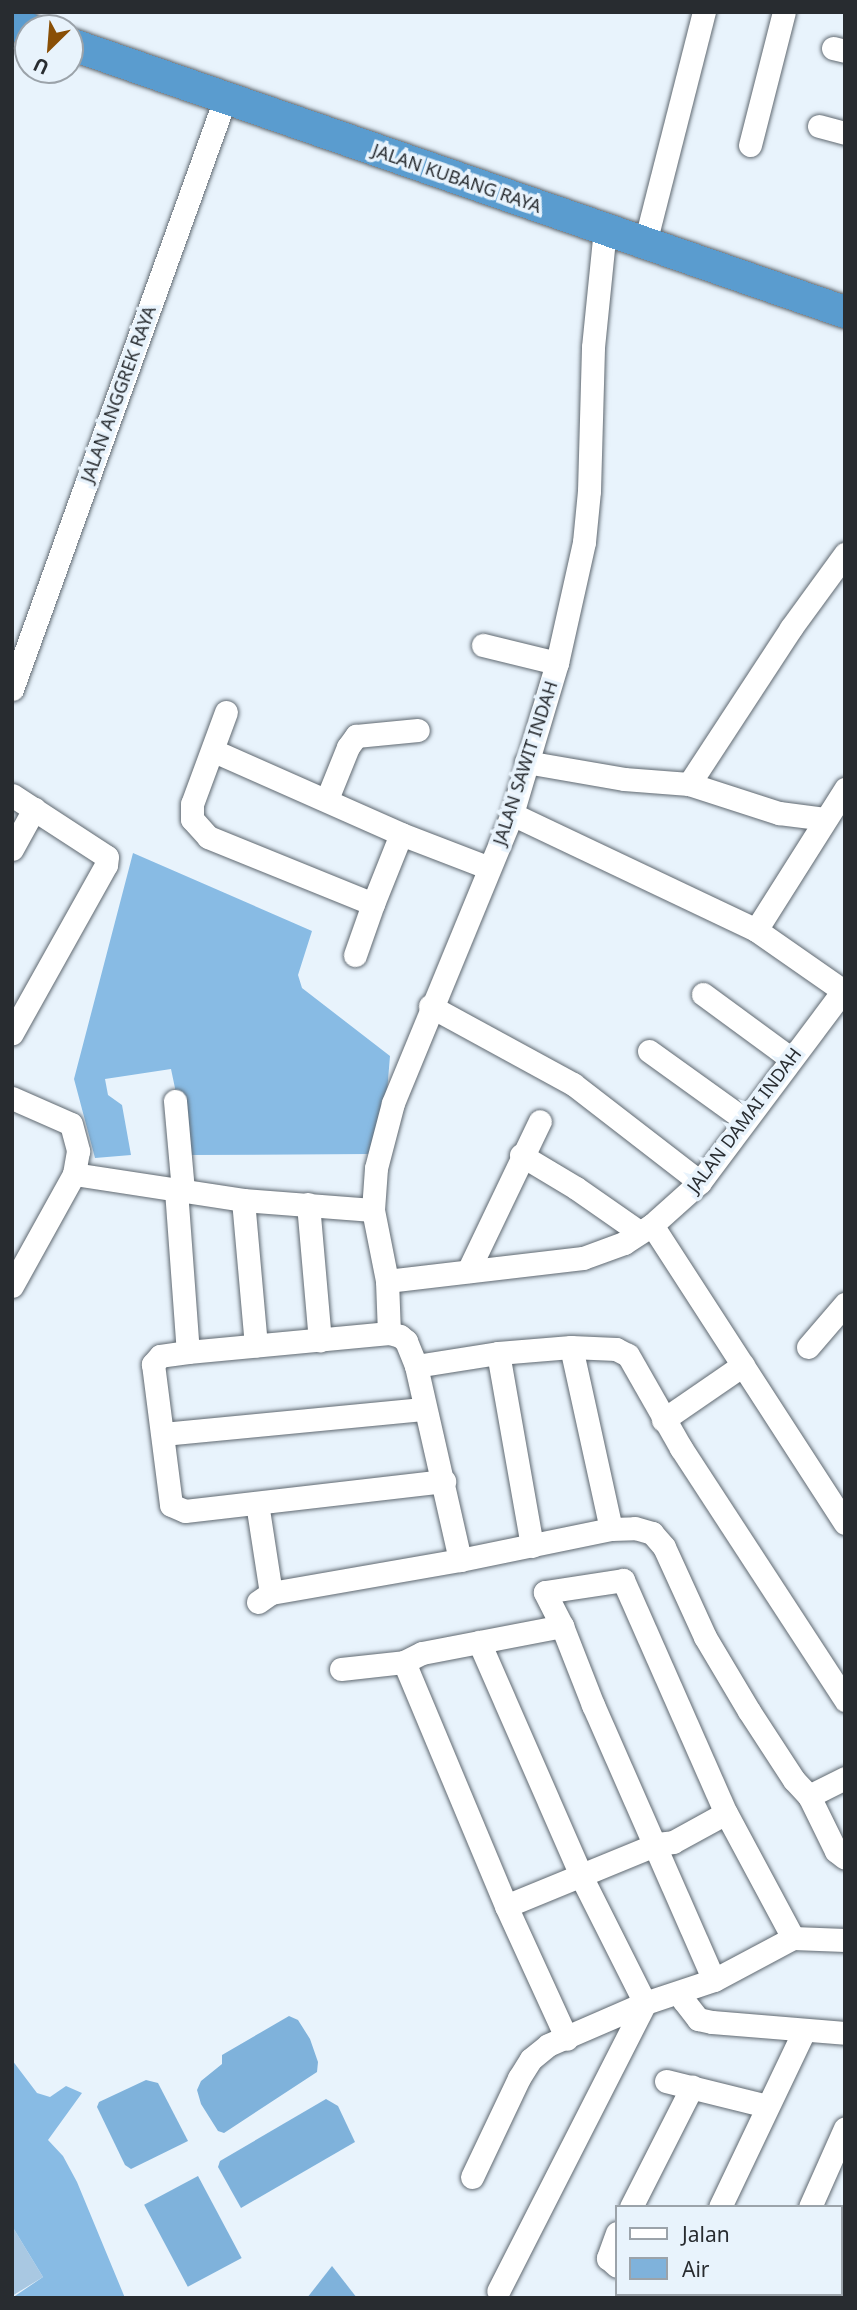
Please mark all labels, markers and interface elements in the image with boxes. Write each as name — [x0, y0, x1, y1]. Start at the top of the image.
north arrow — [14, 14, 84, 84]
text: U — [29, 51, 53, 81]
street label: JALAN KUBANG RAYA — [370, 139, 544, 217]
street label: JALAN ANGGREK RAYA — [76, 303, 160, 485]
street label: JALAN SAWIT INDAH — [488, 678, 562, 848]
street label: JALAN DAMAI INDAH — [682, 1043, 806, 1197]
legend — [616, 2205, 843, 2296]
text: Jalan — [682, 2220, 730, 2248]
text: Air — [682, 2255, 710, 2283]

